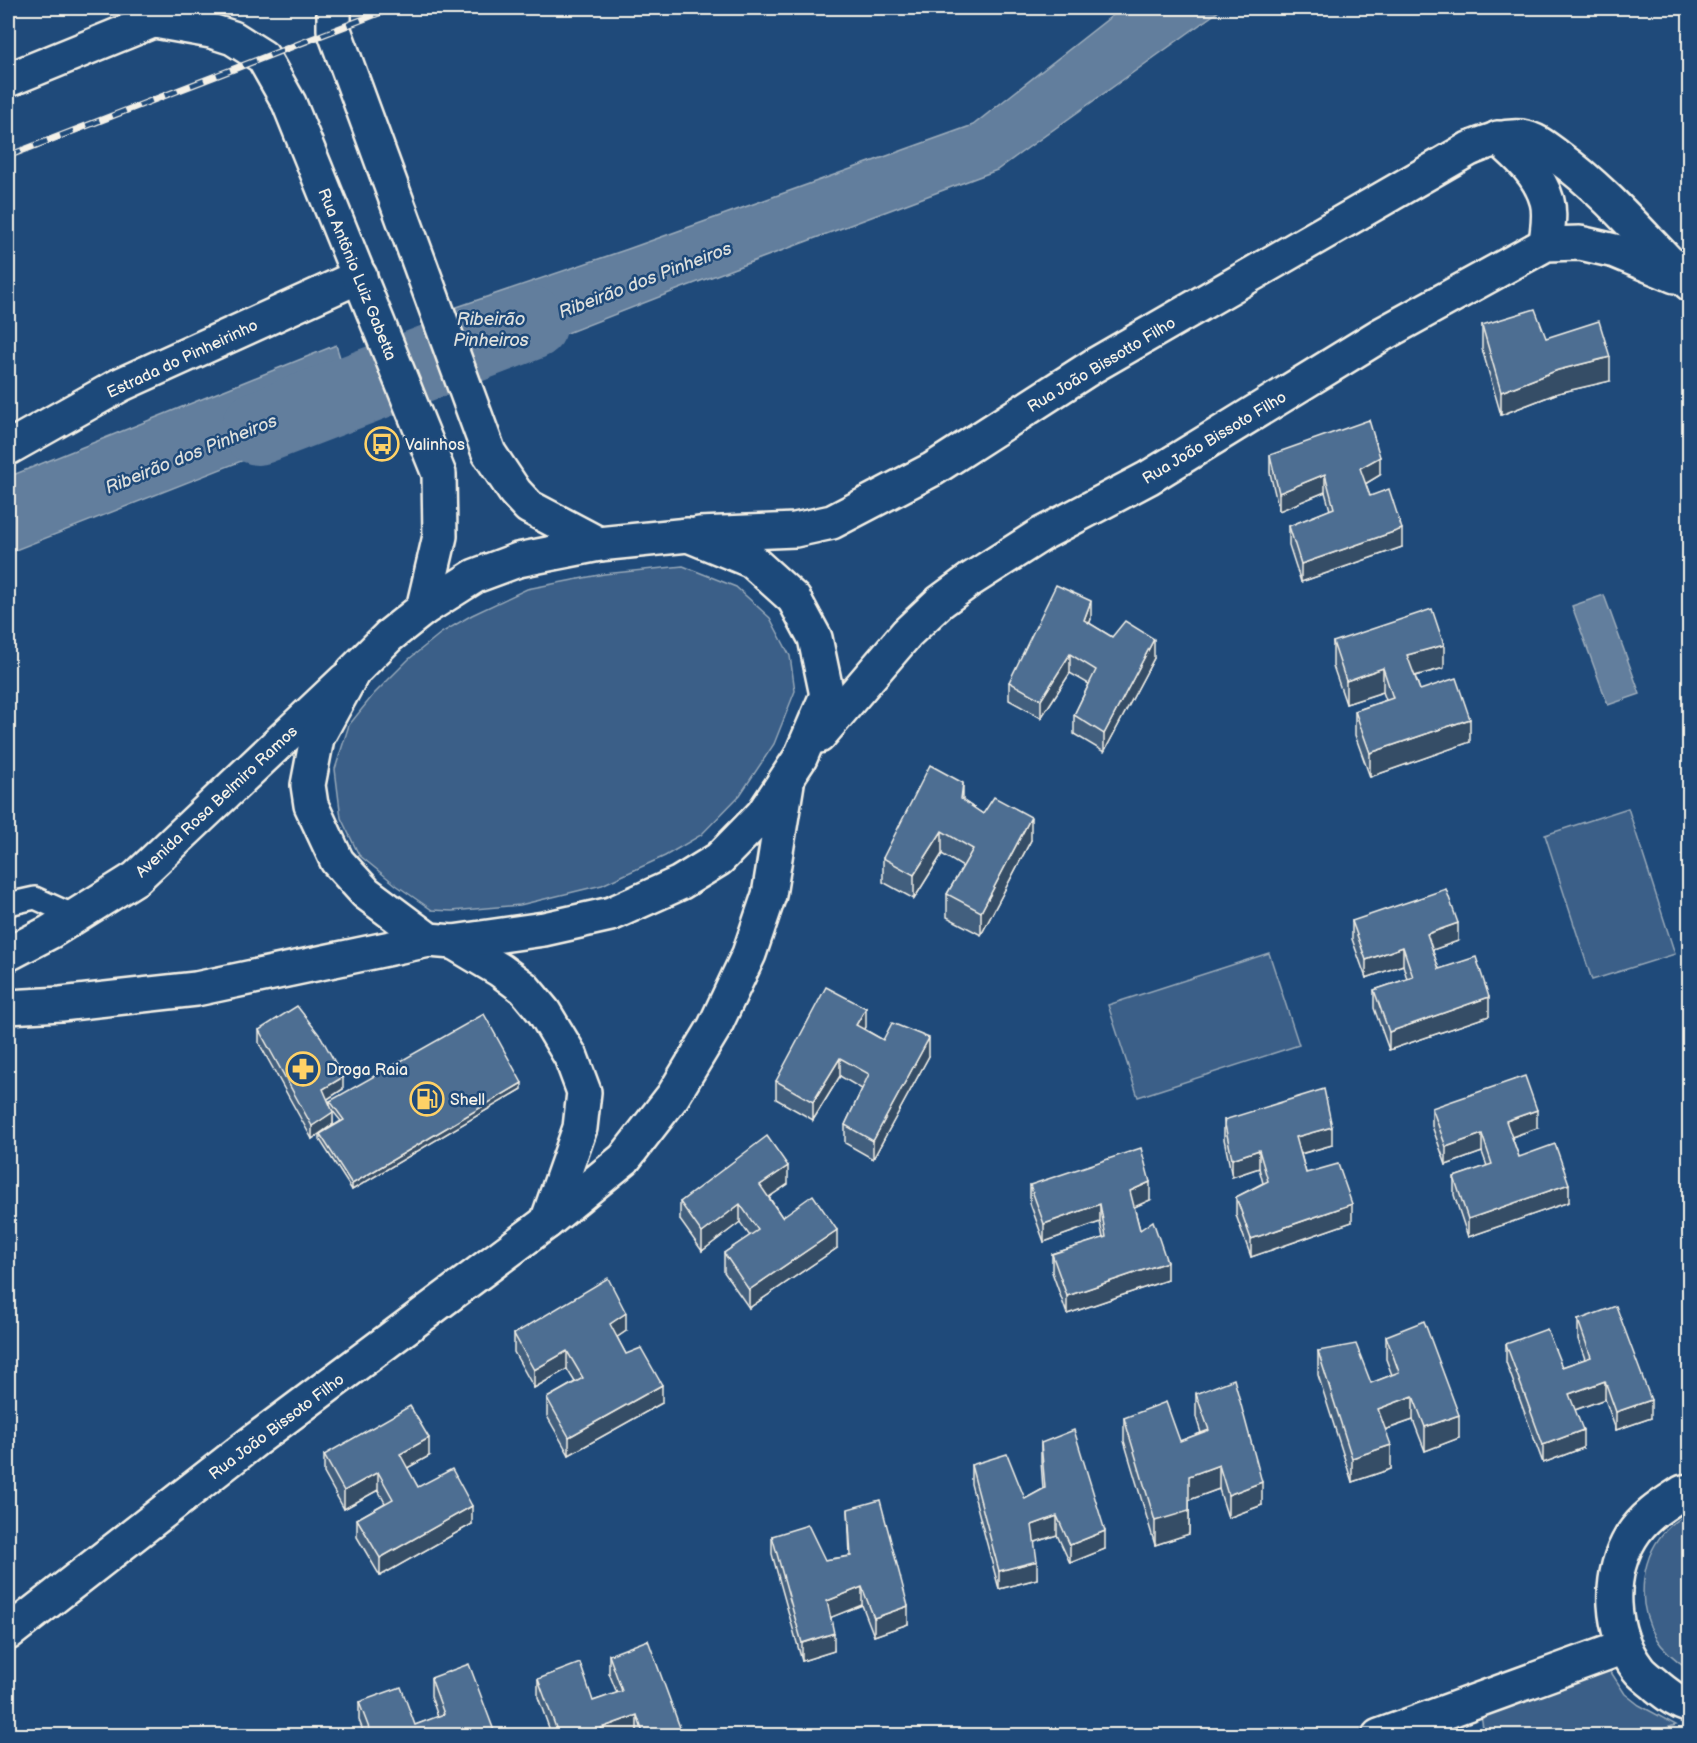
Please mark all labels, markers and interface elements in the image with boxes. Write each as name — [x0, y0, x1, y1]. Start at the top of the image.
street label: Rua Antônio Luiz Gabetta — [313, 186, 400, 363]
water label: Ribeirão dos Pinheiros — [556, 238, 735, 323]
water label: Ribeirão Pinheiros — [453, 309, 529, 351]
street label: Rua João Bissotto Filho — [1024, 313, 1179, 417]
street label: Estrada do Pinheirinho — [104, 316, 261, 403]
street label: Rua João Bissoto Filho — [1139, 388, 1290, 489]
water label: Ribeirão dos Pinheiros — [102, 410, 280, 499]
bus stop icon: Valinhos — [364, 426, 400, 462]
place label: Valinhos — [405, 436, 465, 455]
street label: Avenida Rosa Belmiro Ramos — [132, 722, 302, 882]
pharmacy icon: Droga Raia — [285, 1051, 321, 1087]
place label: Droga Raia — [326, 1061, 408, 1080]
fuel station icon: Shell — [409, 1081, 445, 1117]
place label: Shell — [450, 1091, 485, 1110]
street label: Rua João Bissoto Filho — [205, 1370, 348, 1484]

